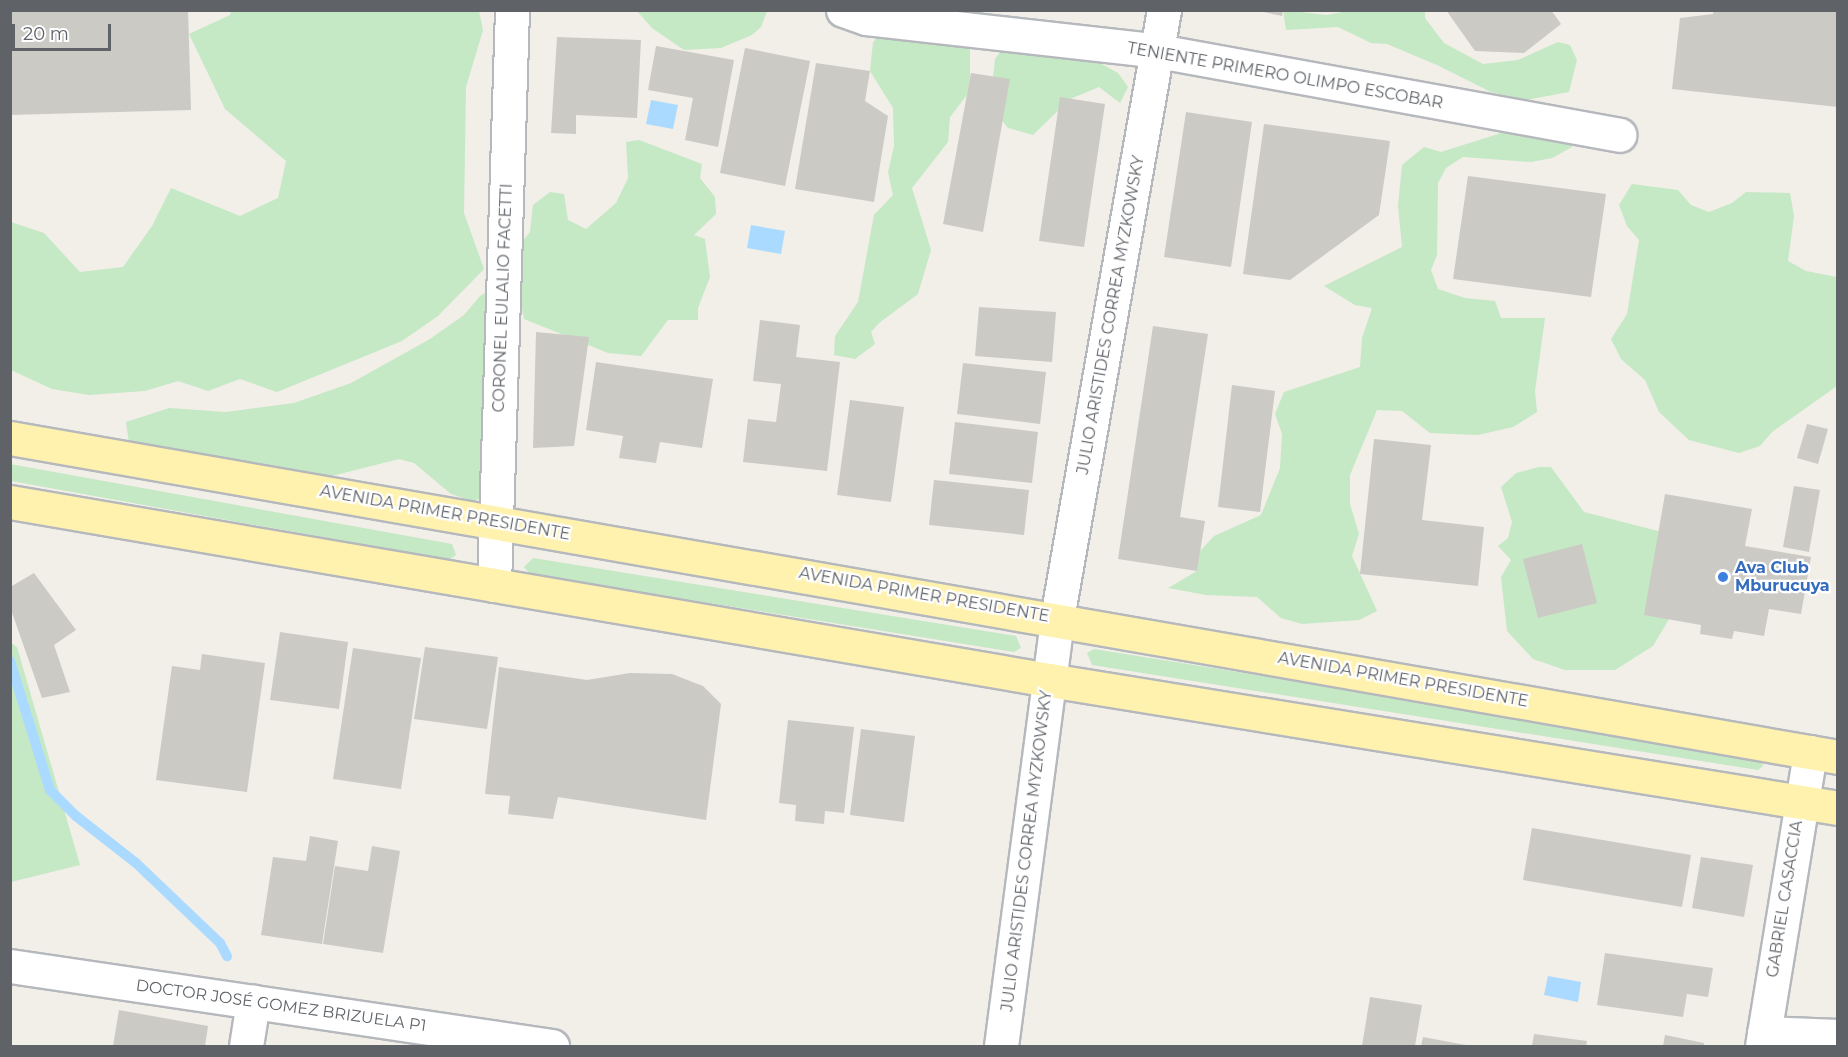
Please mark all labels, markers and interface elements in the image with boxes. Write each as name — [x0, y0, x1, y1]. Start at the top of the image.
scale bar — [15, 12, 114, 50]
text: 20 m — [23, 23, 69, 45]
street label: TENIENTE PRIMERO OLIMPO ESCOBAR — [1126, 39, 1444, 113]
street label: JULIO ARISTIDES CORREA MYZKOWSKY — [1073, 154, 1149, 476]
street label: CORONEL EULALIO FACETTI — [489, 183, 517, 413]
street label: AVENIDA PRIMER PRESIDENTE — [318, 482, 572, 544]
place label: Ava Club Mburucuya — [1735, 558, 1830, 596]
street label: AVENIDA PRIMER PRESIDENTE — [797, 564, 1051, 626]
marker: Ava Club Mburucuya — [1716, 570, 1730, 584]
street label: AVENIDA PRIMER PRESIDENTE — [1276, 649, 1530, 711]
street label: JULIO ARISTIDES CORREA MYZKOWSKY — [998, 689, 1056, 1013]
street label: GABRIEL CASACCIA — [1763, 819, 1807, 979]
street label: DOCTOR JOSÉ GOMEZ BRIZUELA P1 — [135, 976, 427, 1036]

